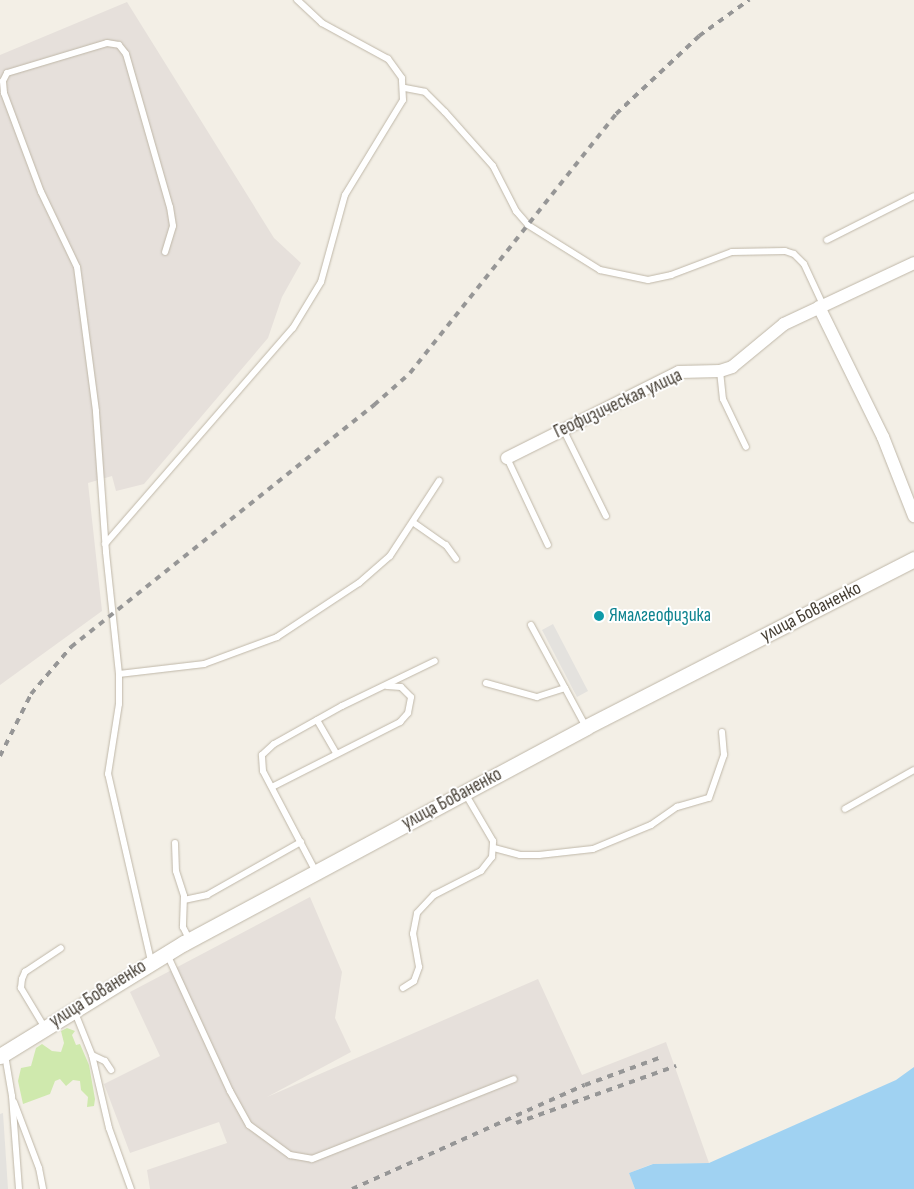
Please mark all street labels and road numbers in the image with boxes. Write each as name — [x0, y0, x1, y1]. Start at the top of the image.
street label: Геофизическая улица — [550, 364, 686, 444]
street label: улица Бованенко — [757, 577, 865, 647]
street label: улица Бованенко — [398, 763, 506, 835]
street label: улица Бованенко — [45, 955, 151, 1033]

